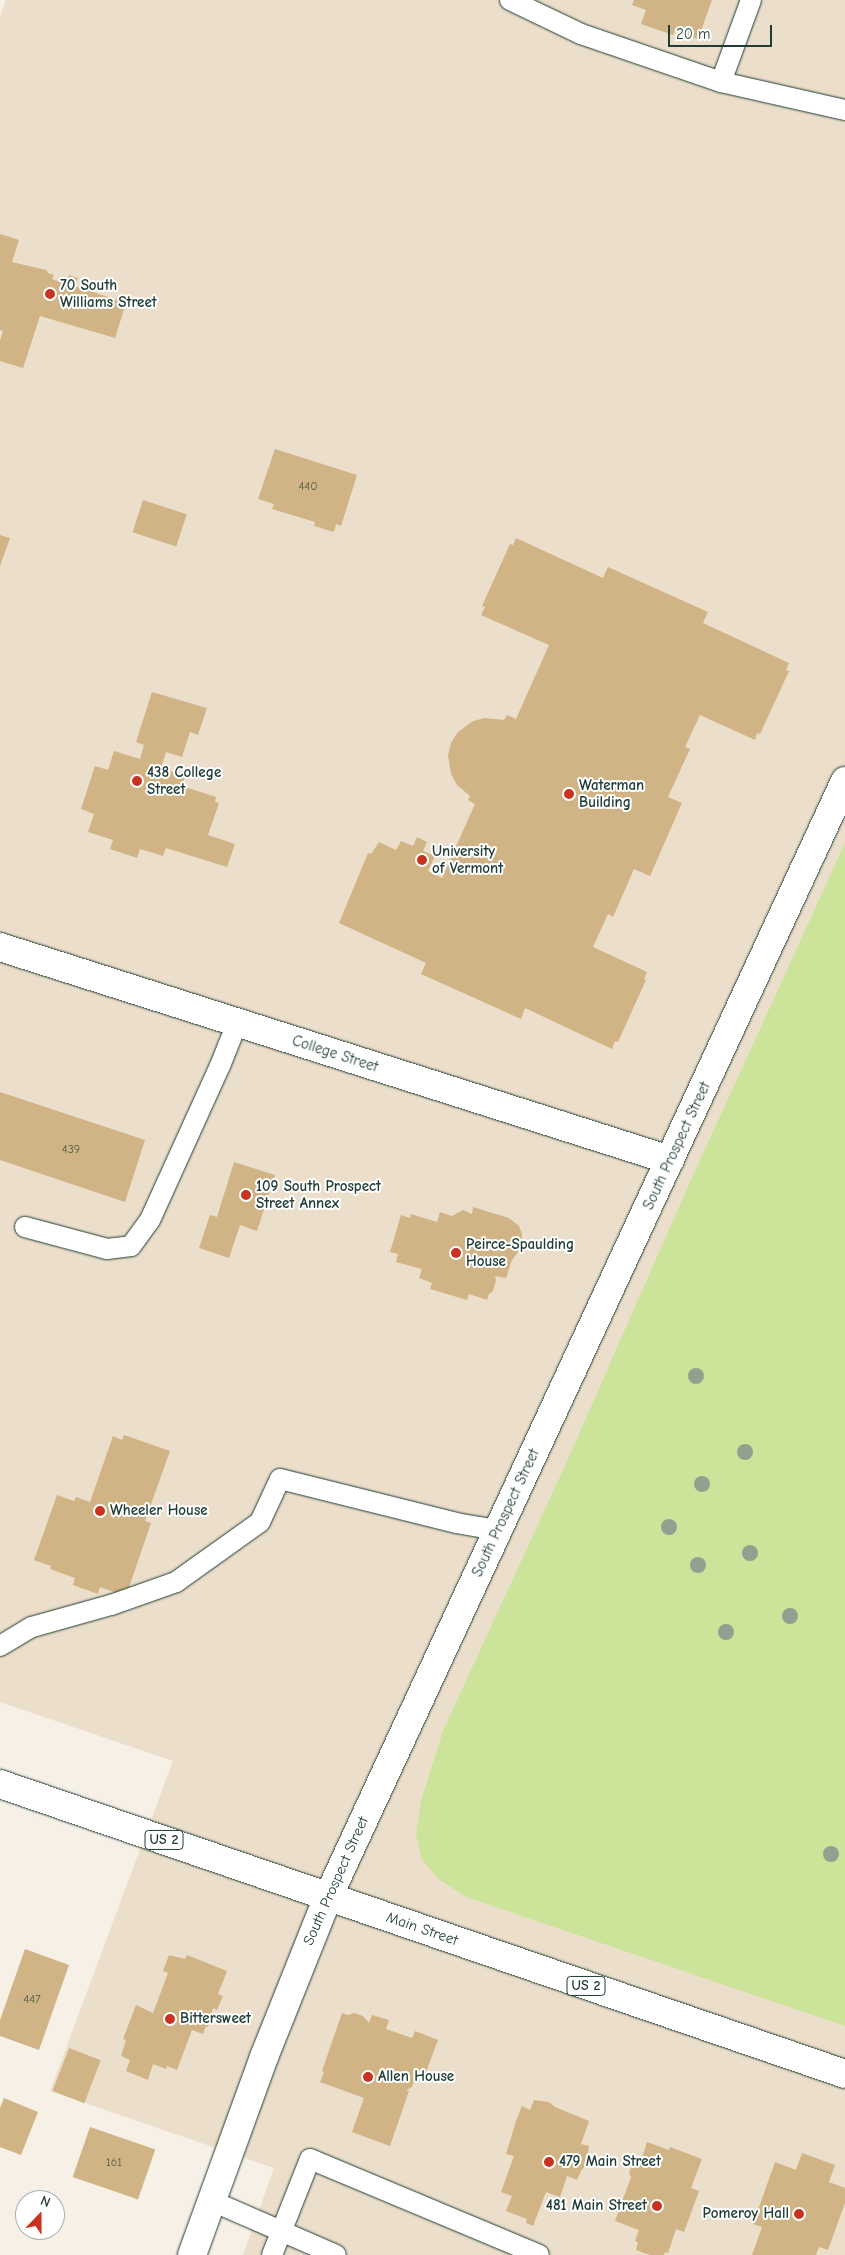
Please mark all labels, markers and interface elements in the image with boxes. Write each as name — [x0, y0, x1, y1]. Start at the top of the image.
scale bar — [670, 15, 774, 47]
text: 20 m — [676, 25, 710, 43]
place label: 70 South Williams Street — [60, 276, 157, 311]
marker: 70 South Williams Street — [44, 288, 56, 300]
house number: 440 — [299, 480, 317, 494]
place label: 438 College Street — [147, 763, 221, 798]
marker: 438 College Street — [131, 775, 143, 787]
place label: Waterman Building — [579, 776, 644, 811]
marker: Waterman Building — [563, 788, 575, 800]
place label: University of Vermont — [432, 842, 503, 877]
marker: University of Vermont — [416, 854, 428, 866]
street label: College Street — [290, 1032, 380, 1076]
street label: South Prospect Street — [639, 1079, 715, 1213]
house number: 439 — [62, 1143, 80, 1157]
place label: 109 South Prospect Street Annex — [256, 1177, 381, 1212]
marker: 109 South Prospect Street Annex — [240, 1189, 252, 1201]
place label: Peirce-Spaulding House — [466, 1235, 574, 1270]
marker: Peirce-Spaulding House — [450, 1247, 462, 1259]
street label: South Prospect Street — [468, 1446, 544, 1580]
place label: Wheeler House — [110, 1502, 208, 1520]
marker: Wheeler House — [94, 1505, 106, 1517]
street label: South Prospect Street — [300, 1814, 372, 1948]
road number: US 2 — [144, 1828, 184, 1852]
street label: Main Street — [384, 1908, 460, 1950]
road number: US 2 — [566, 1974, 606, 1998]
house number: 447 — [23, 1993, 41, 2007]
place label: Bittersweet — [180, 2010, 251, 2028]
marker: Bittersweet — [164, 2013, 176, 2025]
place label: Allen House — [378, 2068, 454, 2086]
marker: Allen House — [362, 2071, 374, 2083]
place label: 479 Main Street — [559, 2153, 661, 2171]
house number: 161 — [106, 2156, 122, 2170]
marker: 479 Main Street — [543, 2156, 555, 2168]
north arrow — [15, 2190, 65, 2240]
text: N — [38, 2192, 53, 2211]
place label: 481 Main Street — [546, 2197, 647, 2215]
marker: 481 Main Street — [651, 2200, 663, 2212]
place label: Pomeroy Hall — [703, 2205, 789, 2223]
marker: Pomeroy Hall — [793, 2208, 805, 2220]

